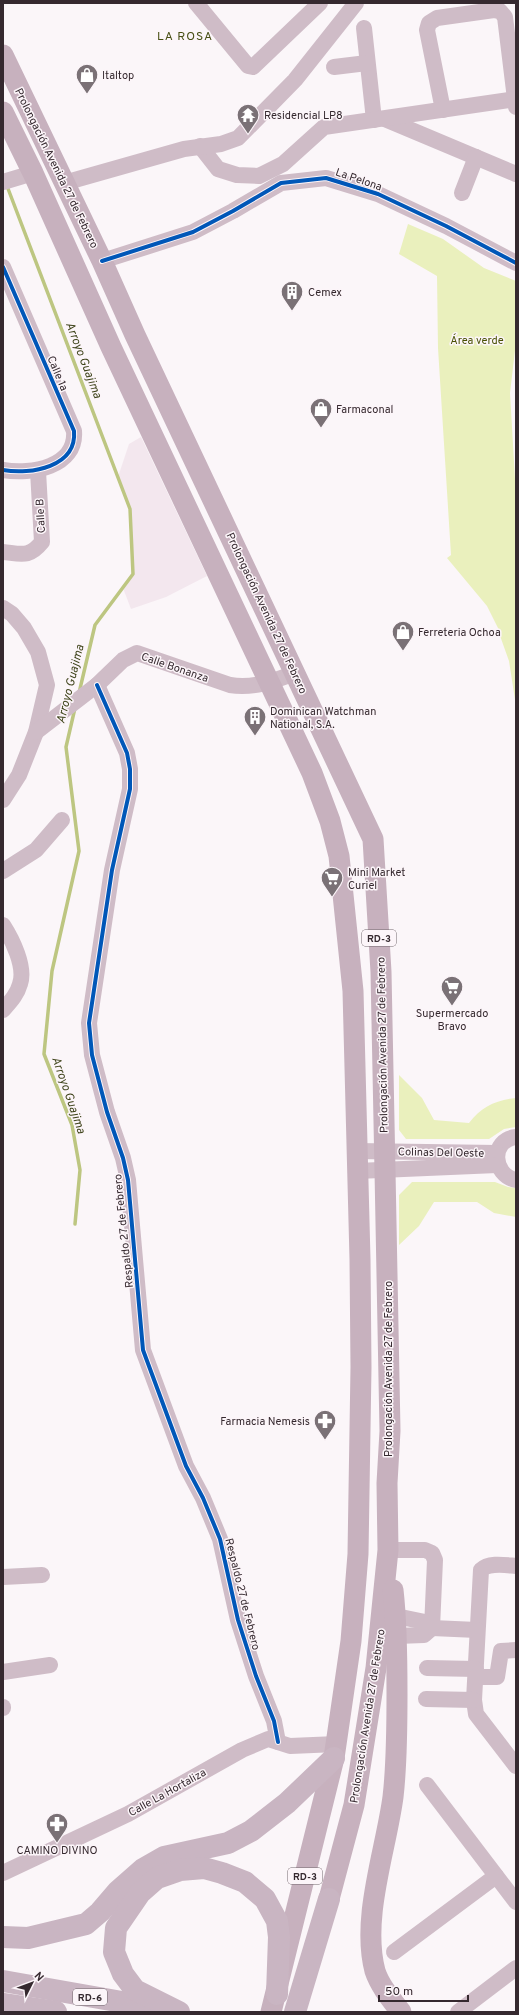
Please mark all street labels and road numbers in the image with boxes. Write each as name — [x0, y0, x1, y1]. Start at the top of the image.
street label: Prolongación Avenida 27 de Febrero — [11, 86, 101, 251]
street label: La Pelona — [334, 165, 384, 195]
street label: Calle 1a — [43, 354, 71, 393]
street label: Calle B — [33, 498, 49, 533]
street label: Prolongación Avenida 27 de Febrero — [223, 531, 310, 696]
street label: Calle Bonanza — [139, 650, 210, 686]
road number: RD-3 — [362, 930, 396, 946]
street label: Prolongación Avenida 27 de Febrero — [374, 957, 392, 1133]
street label: Colinas Del Oeste — [398, 1145, 484, 1161]
street label: Respaldo 27 de Febrero — [111, 1173, 137, 1289]
street label: Prolongación Avenida 27 de Febrero — [382, 1281, 396, 1457]
street label: Respaldo 27 de Febrero — [221, 1537, 263, 1652]
street label: Prolongación Avenida 27 de Febrero — [347, 1628, 389, 1804]
street label: Calle La Hortaliza — [126, 1766, 209, 1820]
road number: RD-3 — [288, 1868, 322, 1884]
road number: RD-6 — [73, 1989, 107, 2005]

